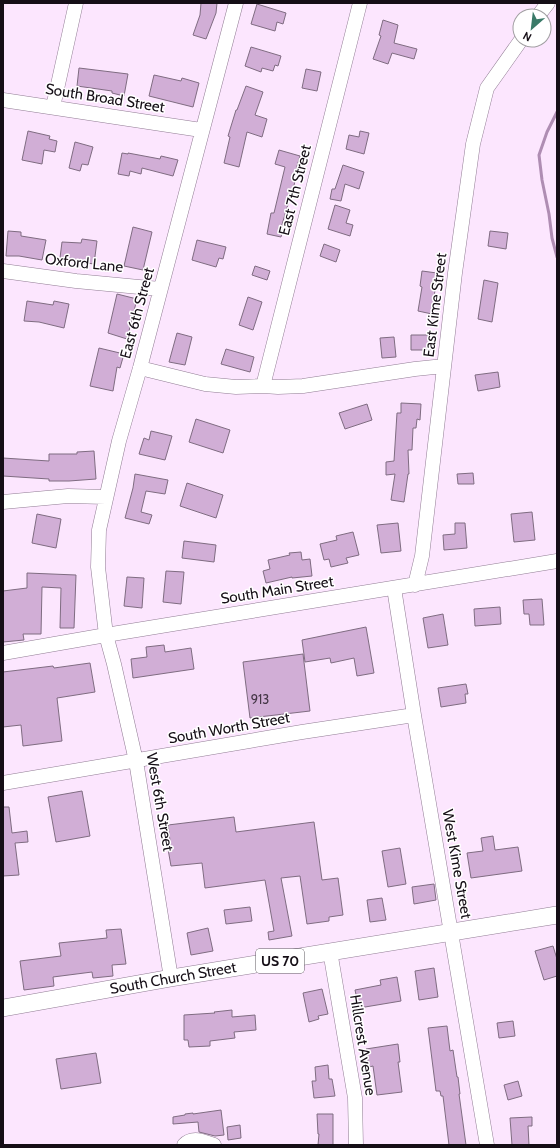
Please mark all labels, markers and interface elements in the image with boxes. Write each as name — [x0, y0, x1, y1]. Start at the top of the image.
north arrow — [512, 8, 552, 48]
text: N — [521, 29, 534, 45]
street label: South Broad Street — [44, 80, 166, 116]
street label: East 7th Street — [275, 143, 315, 237]
street label: Oxford Lane — [44, 250, 124, 276]
street label: East Kime Street — [420, 252, 450, 358]
street label: East 6th Street — [116, 265, 158, 361]
street label: South Main Street — [219, 572, 335, 608]
house number: 913 — [251, 691, 269, 707]
street label: South Worth Street — [167, 708, 291, 748]
street label: West 6th Street — [142, 751, 178, 853]
street label: West Kime Street — [439, 808, 475, 920]
road number: US 70 — [256, 949, 304, 973]
street label: South Church Street — [108, 958, 238, 998]
street label: Hillcrest Avenue — [346, 993, 380, 1097]

